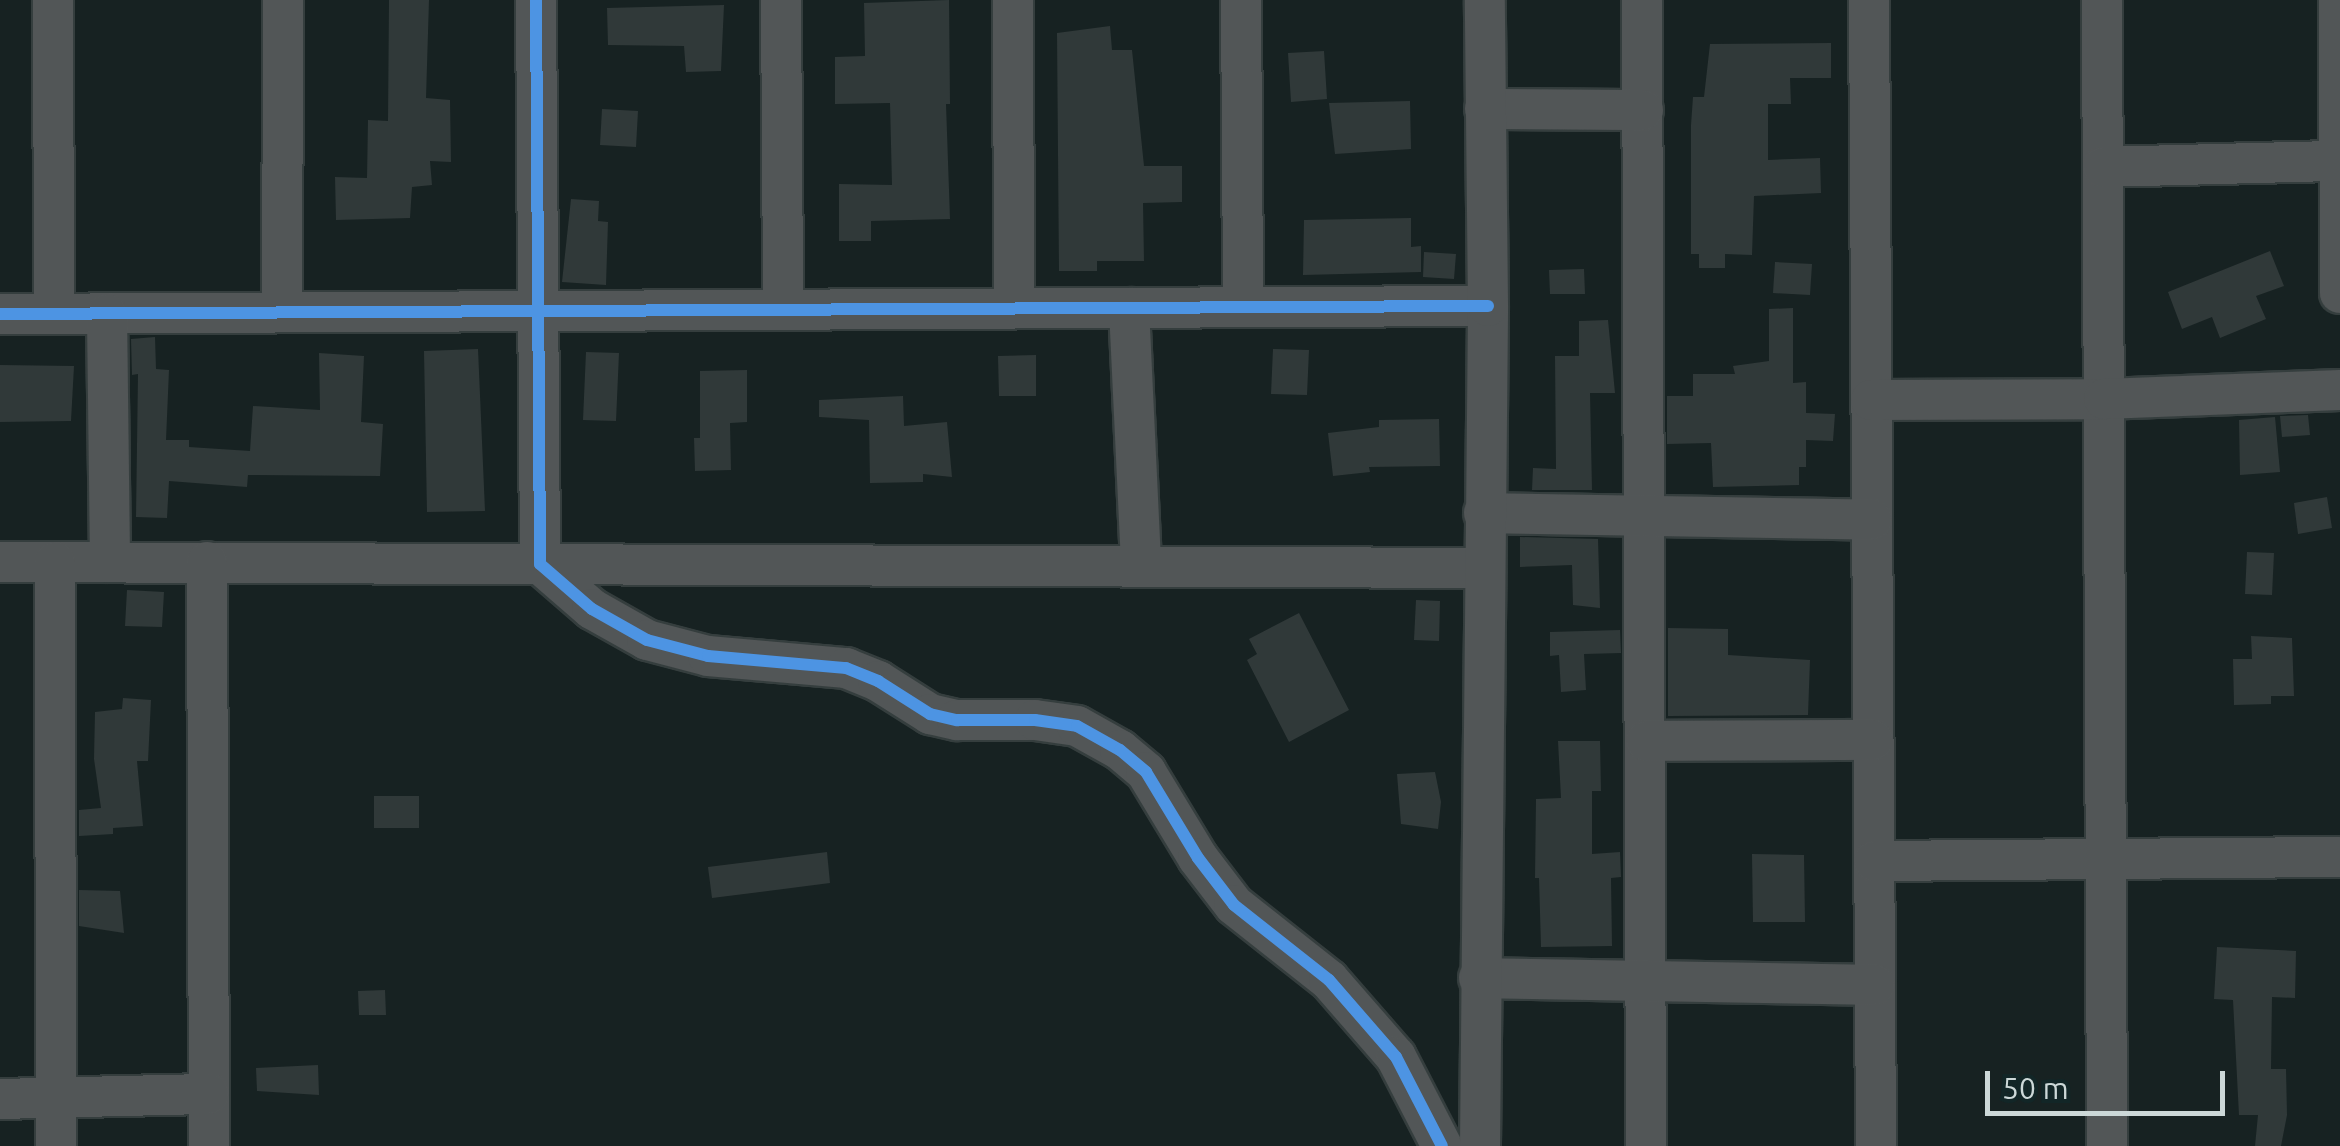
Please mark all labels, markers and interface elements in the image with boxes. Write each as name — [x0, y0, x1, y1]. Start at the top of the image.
scale bar — [1990, 1051, 2230, 1113]
text: 50 m — [2002, 1071, 2069, 1105]

